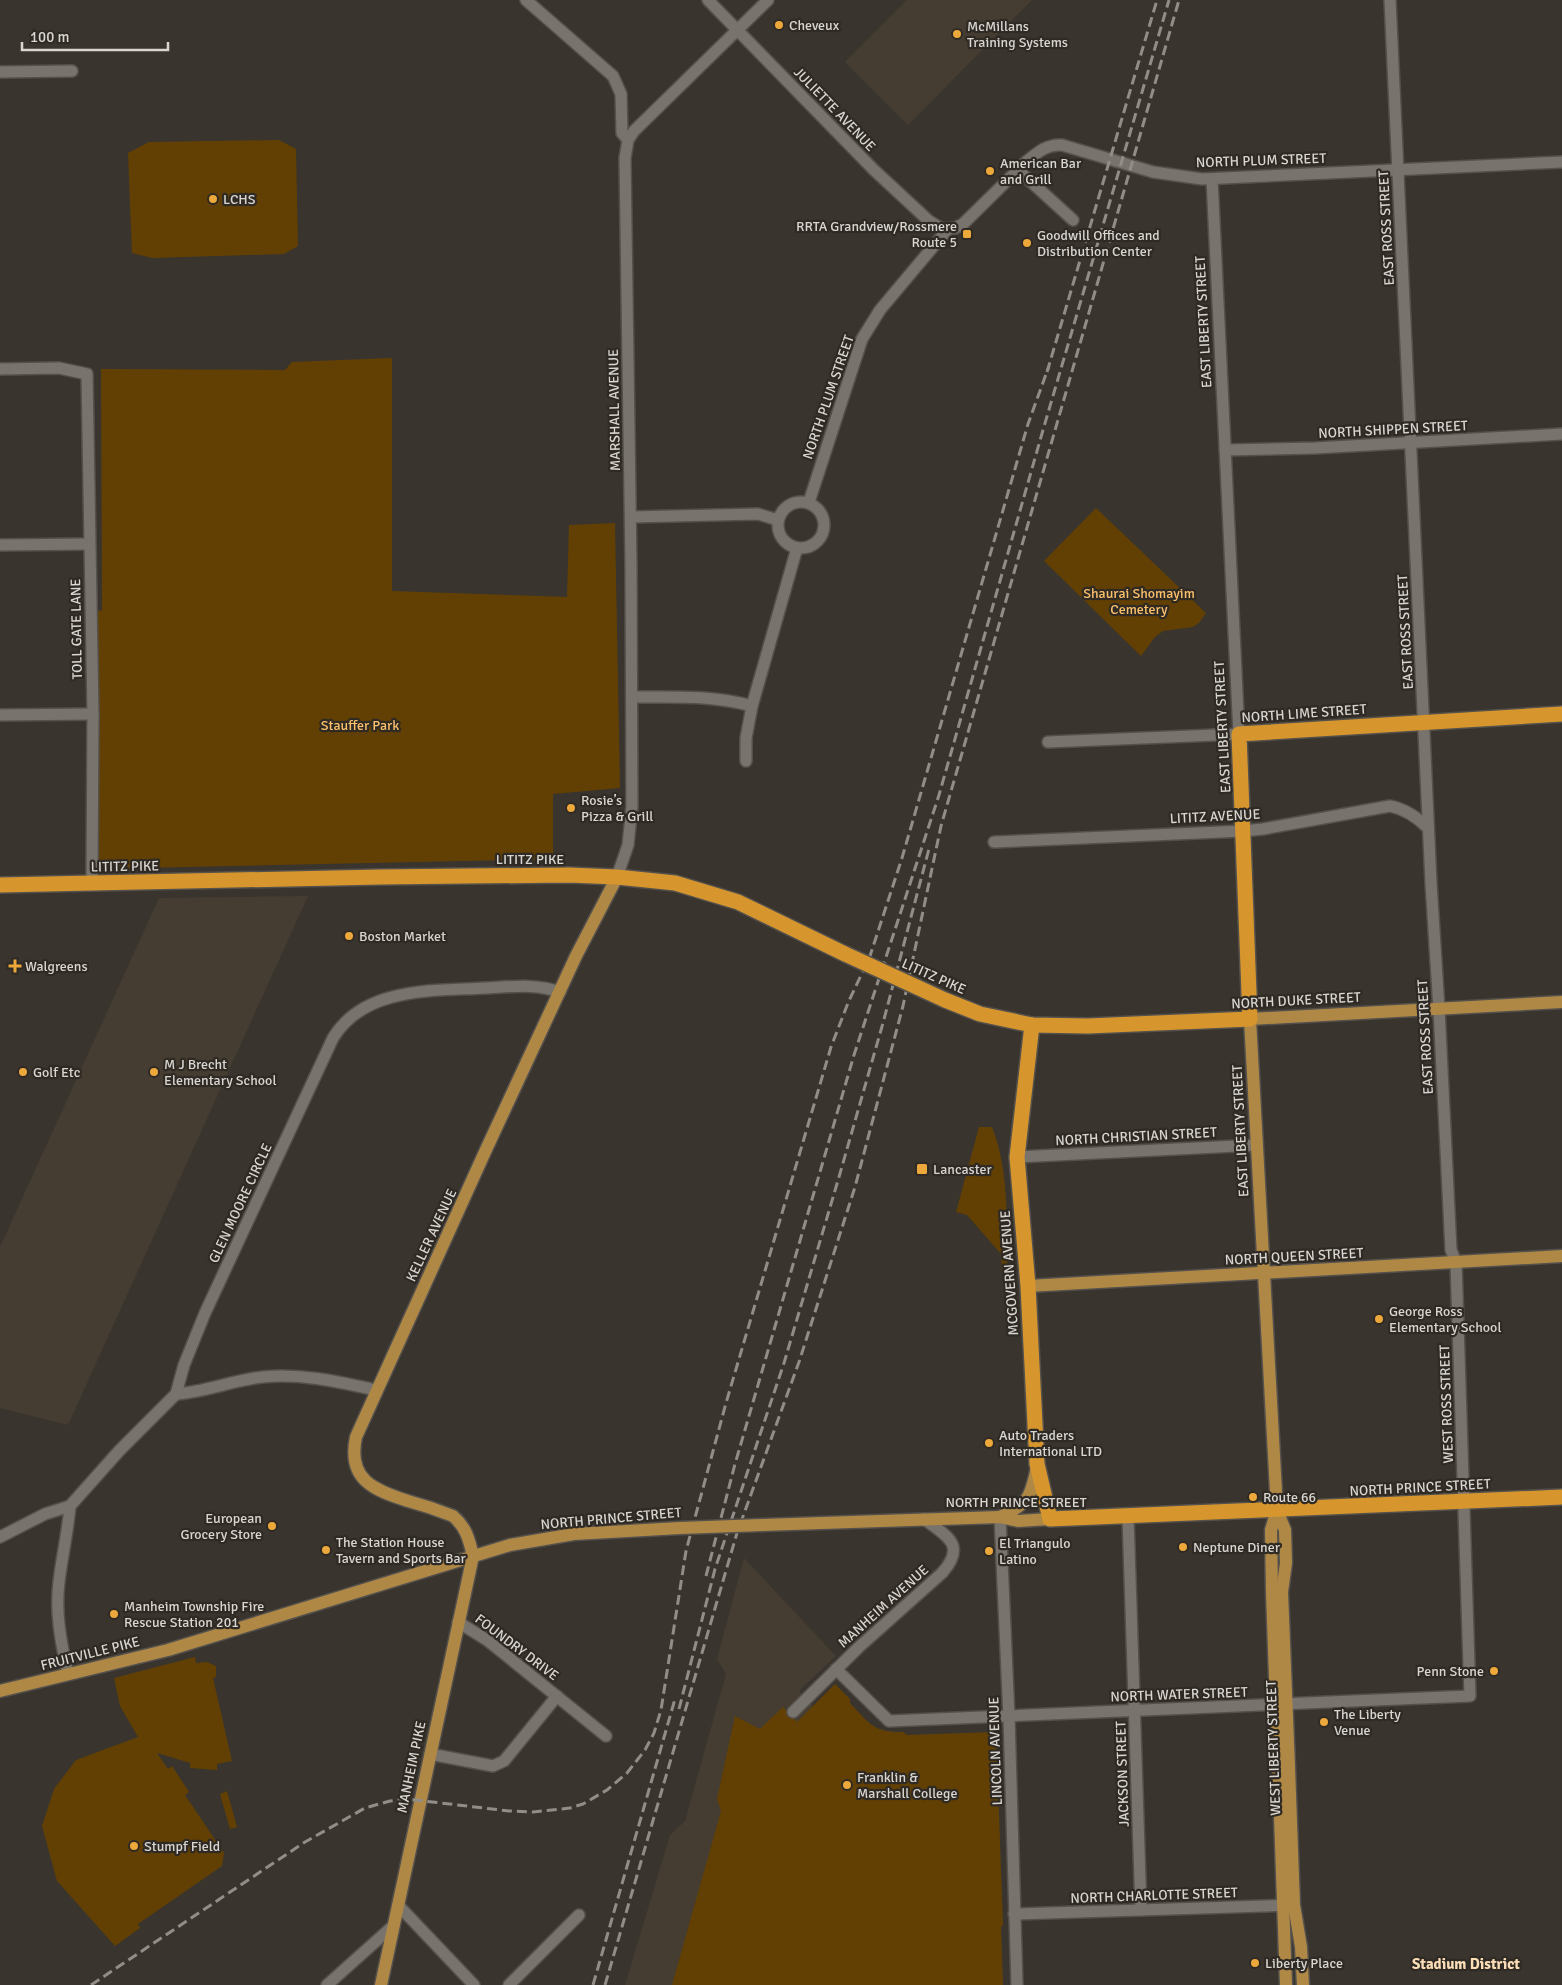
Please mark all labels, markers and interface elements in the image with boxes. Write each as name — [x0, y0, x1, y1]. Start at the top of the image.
place label: Cheveux — [789, 17, 840, 34]
place label: McMillans Training Systems — [967, 18, 1068, 51]
marker: Cheveux — [773, 19, 785, 31]
scale bar — [22, 20, 169, 52]
text: 100 m — [30, 28, 70, 46]
marker: McMillans Training Systems — [951, 28, 963, 40]
street label: JULIETTE AVENUE — [790, 64, 879, 155]
street label: NORTH PLUM STREET — [1196, 150, 1327, 171]
place label: American Bar and Grill — [1000, 155, 1082, 188]
marker: American Bar and Grill — [984, 165, 996, 177]
street label: EAST ROSS STREET — [1375, 170, 1398, 286]
place label: LCHS — [223, 191, 256, 208]
marker: LCHS — [207, 193, 219, 205]
place label: RRTA Grandview/Rossmere Route 5 — [796, 218, 957, 251]
place label: Goodwill Offices and Distribution Center — [1037, 227, 1160, 260]
marker: RRTA Grandview/Rossmere Route 5 — [961, 228, 973, 240]
marker: Goodwill Offices and Distribution Center — [1021, 237, 1033, 249]
street label: EAST LIBERTY STREET — [1192, 255, 1215, 388]
street label: NORTH PLUM STREET — [799, 333, 858, 462]
street label: MARSHALL AVENUE — [605, 349, 624, 471]
street label: NORTH SHIPPEN STREET — [1318, 417, 1468, 442]
street label: EAST ROSS STREET — [1394, 574, 1417, 690]
street label: TOLL GATE LANE — [67, 578, 86, 680]
park label: Shaurai Shomayim Cemetery — [1083, 585, 1195, 618]
street label: EAST LIBERTY STREET — [1211, 660, 1234, 793]
street label: NORTH LIME STREET — [1241, 701, 1367, 726]
park label: Stauffer Park — [321, 717, 399, 734]
place label: Rosie’s Pizza & Grill — [581, 792, 653, 825]
marker: Rosie’s Pizza & Grill — [565, 802, 577, 814]
street label: LITITZ AVENUE — [1169, 806, 1261, 827]
street label: LITITZ PIKE — [496, 851, 564, 868]
street label: LITITZ PIKE — [91, 857, 159, 876]
place label: Boston Market — [359, 928, 446, 945]
marker: Boston Market — [343, 930, 355, 942]
street label: LITITZ PIKE — [899, 955, 969, 998]
place label: Walgreens — [25, 958, 88, 975]
marker: Walgreens — [9, 960, 21, 972]
street label: EAST ROSS STREET — [1414, 979, 1437, 1095]
street label: NORTH DUKE STREET — [1231, 989, 1361, 1012]
place label: M J Brecht Elementary School — [164, 1056, 277, 1089]
place label: Golf Etc — [33, 1064, 81, 1081]
street label: EAST LIBERTY STREET — [1229, 1064, 1252, 1197]
marker: Golf Etc — [17, 1066, 29, 1078]
marker: M J Brecht Elementary School — [148, 1066, 160, 1078]
street label: NORTH CHRISTIAN STREET — [1055, 1124, 1217, 1149]
street label: GLEN MOORE CIRCLE — [205, 1141, 276, 1266]
place label: Lancaster — [933, 1161, 993, 1178]
marker: Lancaster — [915, 1162, 929, 1176]
street label: KELLER AVENUE — [402, 1186, 460, 1284]
street label: MCGOVERN AVENUE — [997, 1210, 1022, 1336]
street label: NORTH QUEEN STREET — [1224, 1244, 1364, 1269]
place label: George Ross Elementary School — [1389, 1303, 1502, 1336]
marker: George Ross Elementary School — [1373, 1313, 1385, 1325]
street label: WEST ROSS STREET — [1436, 1344, 1457, 1464]
place label: Auto Traders International LTD — [999, 1427, 1102, 1460]
marker: Auto Traders International LTD — [983, 1437, 995, 1449]
street label: NORTH PRINCE STREET — [1349, 1475, 1491, 1500]
place label: Route 66 — [1263, 1489, 1316, 1506]
marker: Route 66 — [1247, 1491, 1259, 1503]
street label: NORTH PRINCE STREET — [945, 1494, 1087, 1511]
street label: NORTH PRINCE STREET — [540, 1504, 682, 1533]
place label: European Grocery Store — [180, 1510, 262, 1543]
marker: European Grocery Store — [266, 1520, 278, 1532]
place label: The Station House Tavern and Sports Bar — [336, 1534, 467, 1567]
place label: El Triangulo Latino — [999, 1535, 1071, 1568]
place label: Neptune Diner — [1193, 1539, 1281, 1556]
marker: Neptune Diner — [1177, 1541, 1189, 1553]
marker: The Station House Tavern and Sports Bar — [320, 1544, 332, 1556]
marker: El Triangulo Latino — [983, 1545, 995, 1557]
street label: MANHEIM AVENUE — [835, 1561, 932, 1651]
place label: Manheim Township Fire Rescue Station 201 — [124, 1598, 264, 1631]
marker: Manheim Township Fire Rescue Station 201 — [108, 1608, 120, 1620]
street label: FOUNDRY DRIVE — [472, 1610, 562, 1684]
street label: FRUITVILLE PIKE — [39, 1633, 142, 1674]
place label: Penn Stone — [1417, 1663, 1484, 1680]
marker: Penn Stone — [1488, 1665, 1500, 1677]
street label: WEST LIBERTY STREET — [1263, 1680, 1284, 1816]
street label: NORTH WATER STREET — [1110, 1684, 1248, 1705]
street label: LINCOLN AVENUE — [985, 1696, 1006, 1806]
place label: The Liberty Venue — [1334, 1706, 1401, 1739]
marker: The Liberty Venue — [1318, 1716, 1330, 1728]
street label: MANHEIM PIKE — [393, 1720, 430, 1815]
street label: JACKSON STREET — [1112, 1721, 1133, 1827]
place label: Franklin & Marshall College — [857, 1769, 958, 1802]
marker: Franklin & Marshall College — [841, 1779, 853, 1791]
place label: Stumpf Field — [144, 1838, 220, 1855]
marker: Stumpf Field — [128, 1840, 140, 1852]
street label: NORTH CHARLOTTE STREET — [1070, 1884, 1238, 1907]
place label: Liberty Place — [1265, 1955, 1343, 1972]
district label: Stadium District — [1412, 1955, 1520, 1973]
marker: Liberty Place — [1249, 1957, 1261, 1969]

